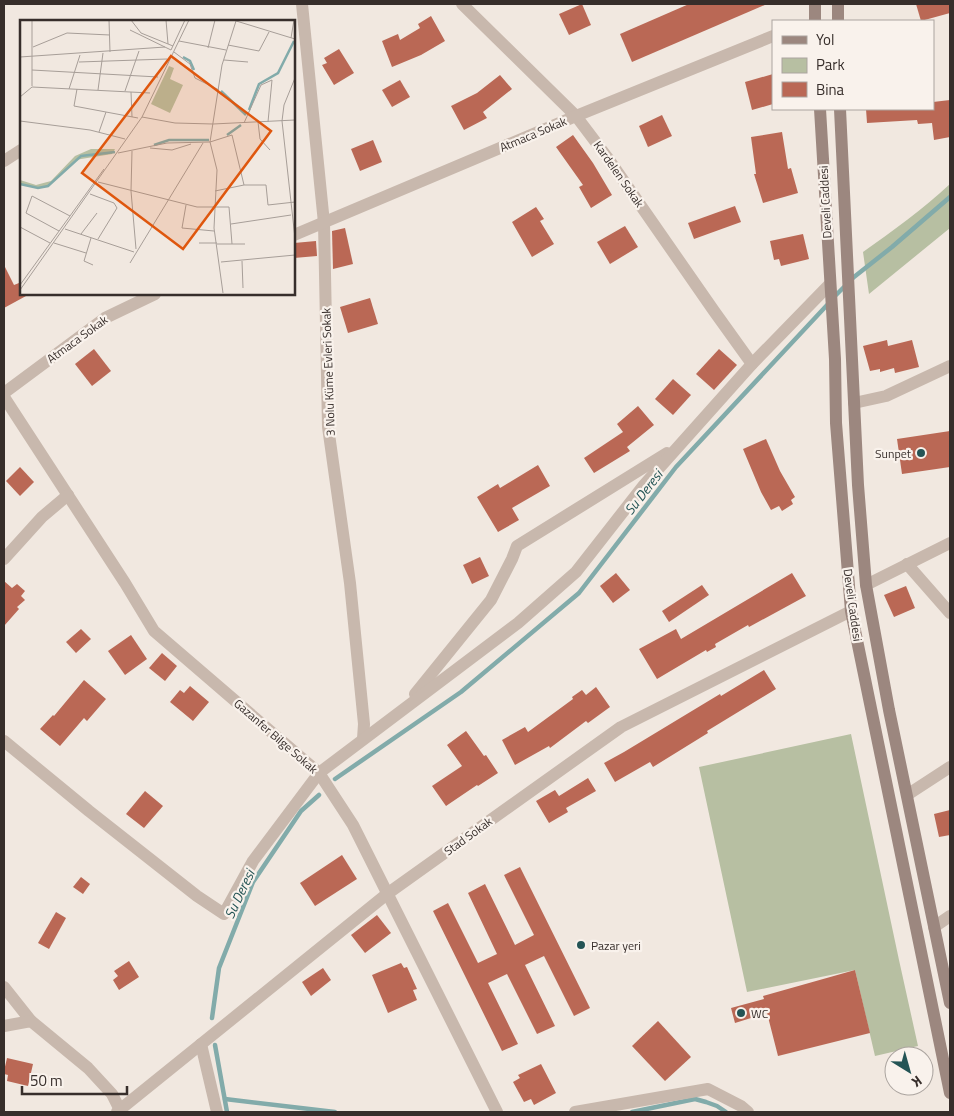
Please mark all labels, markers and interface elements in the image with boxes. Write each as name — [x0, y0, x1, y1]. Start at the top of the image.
inset map — [20, 20, 295, 295]
legend — [772, 20, 934, 110]
text: Yol — [816, 28, 834, 51]
text: Park — [816, 53, 845, 76]
text: Bina — [816, 78, 845, 101]
street label: Atmaca Sokak — [496, 111, 570, 157]
street label: Kardelen Sokak — [589, 137, 649, 211]
street label: Develi Caddesi — [814, 165, 836, 239]
street label: 3 Nolu Küme Evleri Sokak — [316, 307, 340, 436]
street label: Atmaca Sokak — [43, 310, 112, 368]
place label: Sunpet — [875, 444, 912, 463]
marker: Sunpet — [915, 447, 927, 459]
water label: Su Deresi — [619, 464, 668, 519]
street label: Develi Caddesi — [839, 568, 867, 642]
street label: Gazanfer Bilge Sokak — [230, 694, 322, 778]
street label: Stad Sokak — [440, 812, 496, 860]
water label: Su Deresi — [219, 864, 260, 922]
place label: Pazar yeri — [591, 936, 641, 955]
marker: Pazar yeri — [575, 939, 587, 951]
place label: WC — [751, 1004, 769, 1023]
marker: WC — [735, 1007, 747, 1019]
north arrow — [884, 1046, 934, 1096]
scale bar — [22, 1064, 128, 1096]
text: 50 m — [30, 1069, 63, 1092]
text: K — [907, 1071, 927, 1093]

